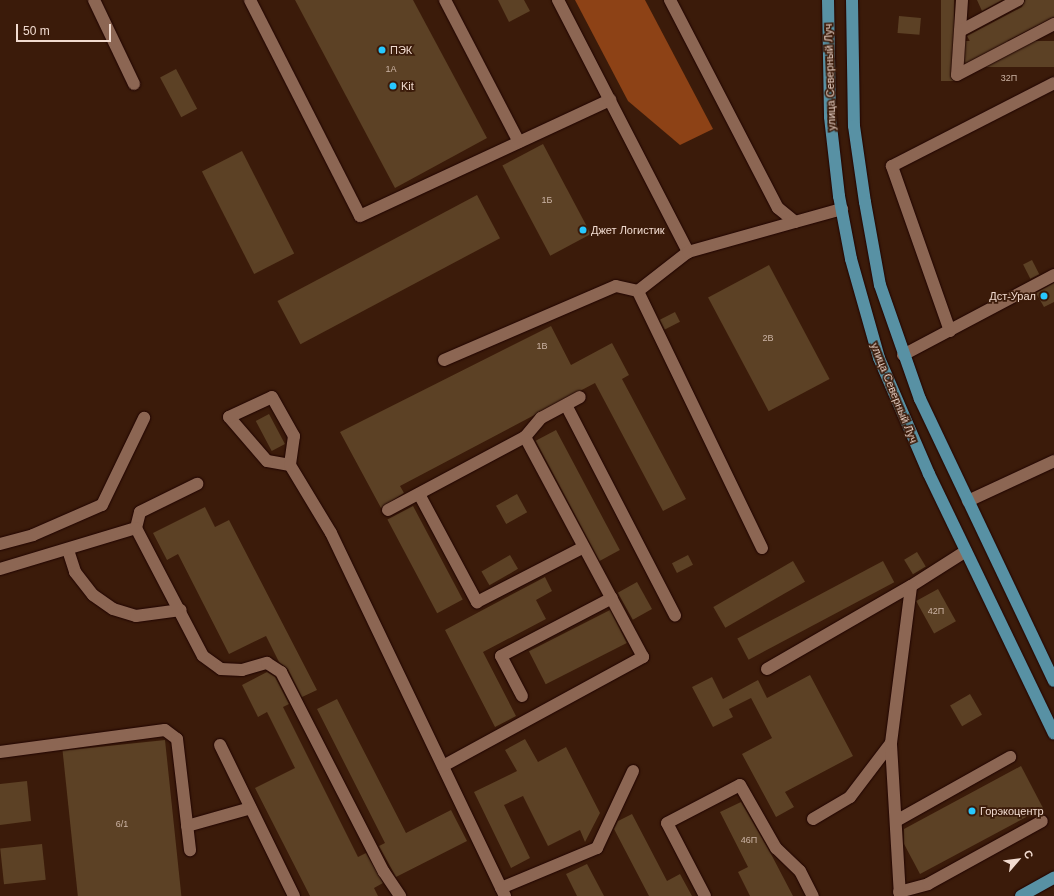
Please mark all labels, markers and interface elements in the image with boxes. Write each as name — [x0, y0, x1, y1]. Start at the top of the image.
scale bar — [18, 16, 113, 42]
street label: улица Северный Луч — [822, 23, 838, 131]
text: 50 m — [23, 24, 50, 38]
place label: ПЭК — [390, 43, 412, 57]
marker: ПЭК — [377, 45, 387, 55]
house number: 1А — [385, 64, 397, 74]
house number: 32П — [1001, 73, 1017, 83]
place label: Kit — [401, 79, 414, 93]
marker: Kit — [388, 81, 398, 91]
house number: 1Б — [542, 195, 552, 205]
place label: Джет Логистик — [591, 223, 665, 237]
marker: Джет Логистик — [578, 225, 588, 235]
place label: Дст-Урал — [989, 289, 1036, 303]
marker: Дст-Урал — [1039, 291, 1049, 301]
house number: 2В — [762, 333, 774, 343]
house number: 1В — [536, 341, 548, 351]
street label: улица Северный Луч — [868, 341, 920, 445]
house number: 42П — [928, 606, 944, 616]
place label: Горэкоцентр — [980, 804, 1044, 818]
marker: Горэкоцентр — [967, 806, 977, 816]
house number: 6/1 — [116, 819, 128, 829]
house number: 46П — [741, 835, 757, 845]
north arrow — [998, 840, 1038, 880]
text: С — [1021, 848, 1036, 861]

